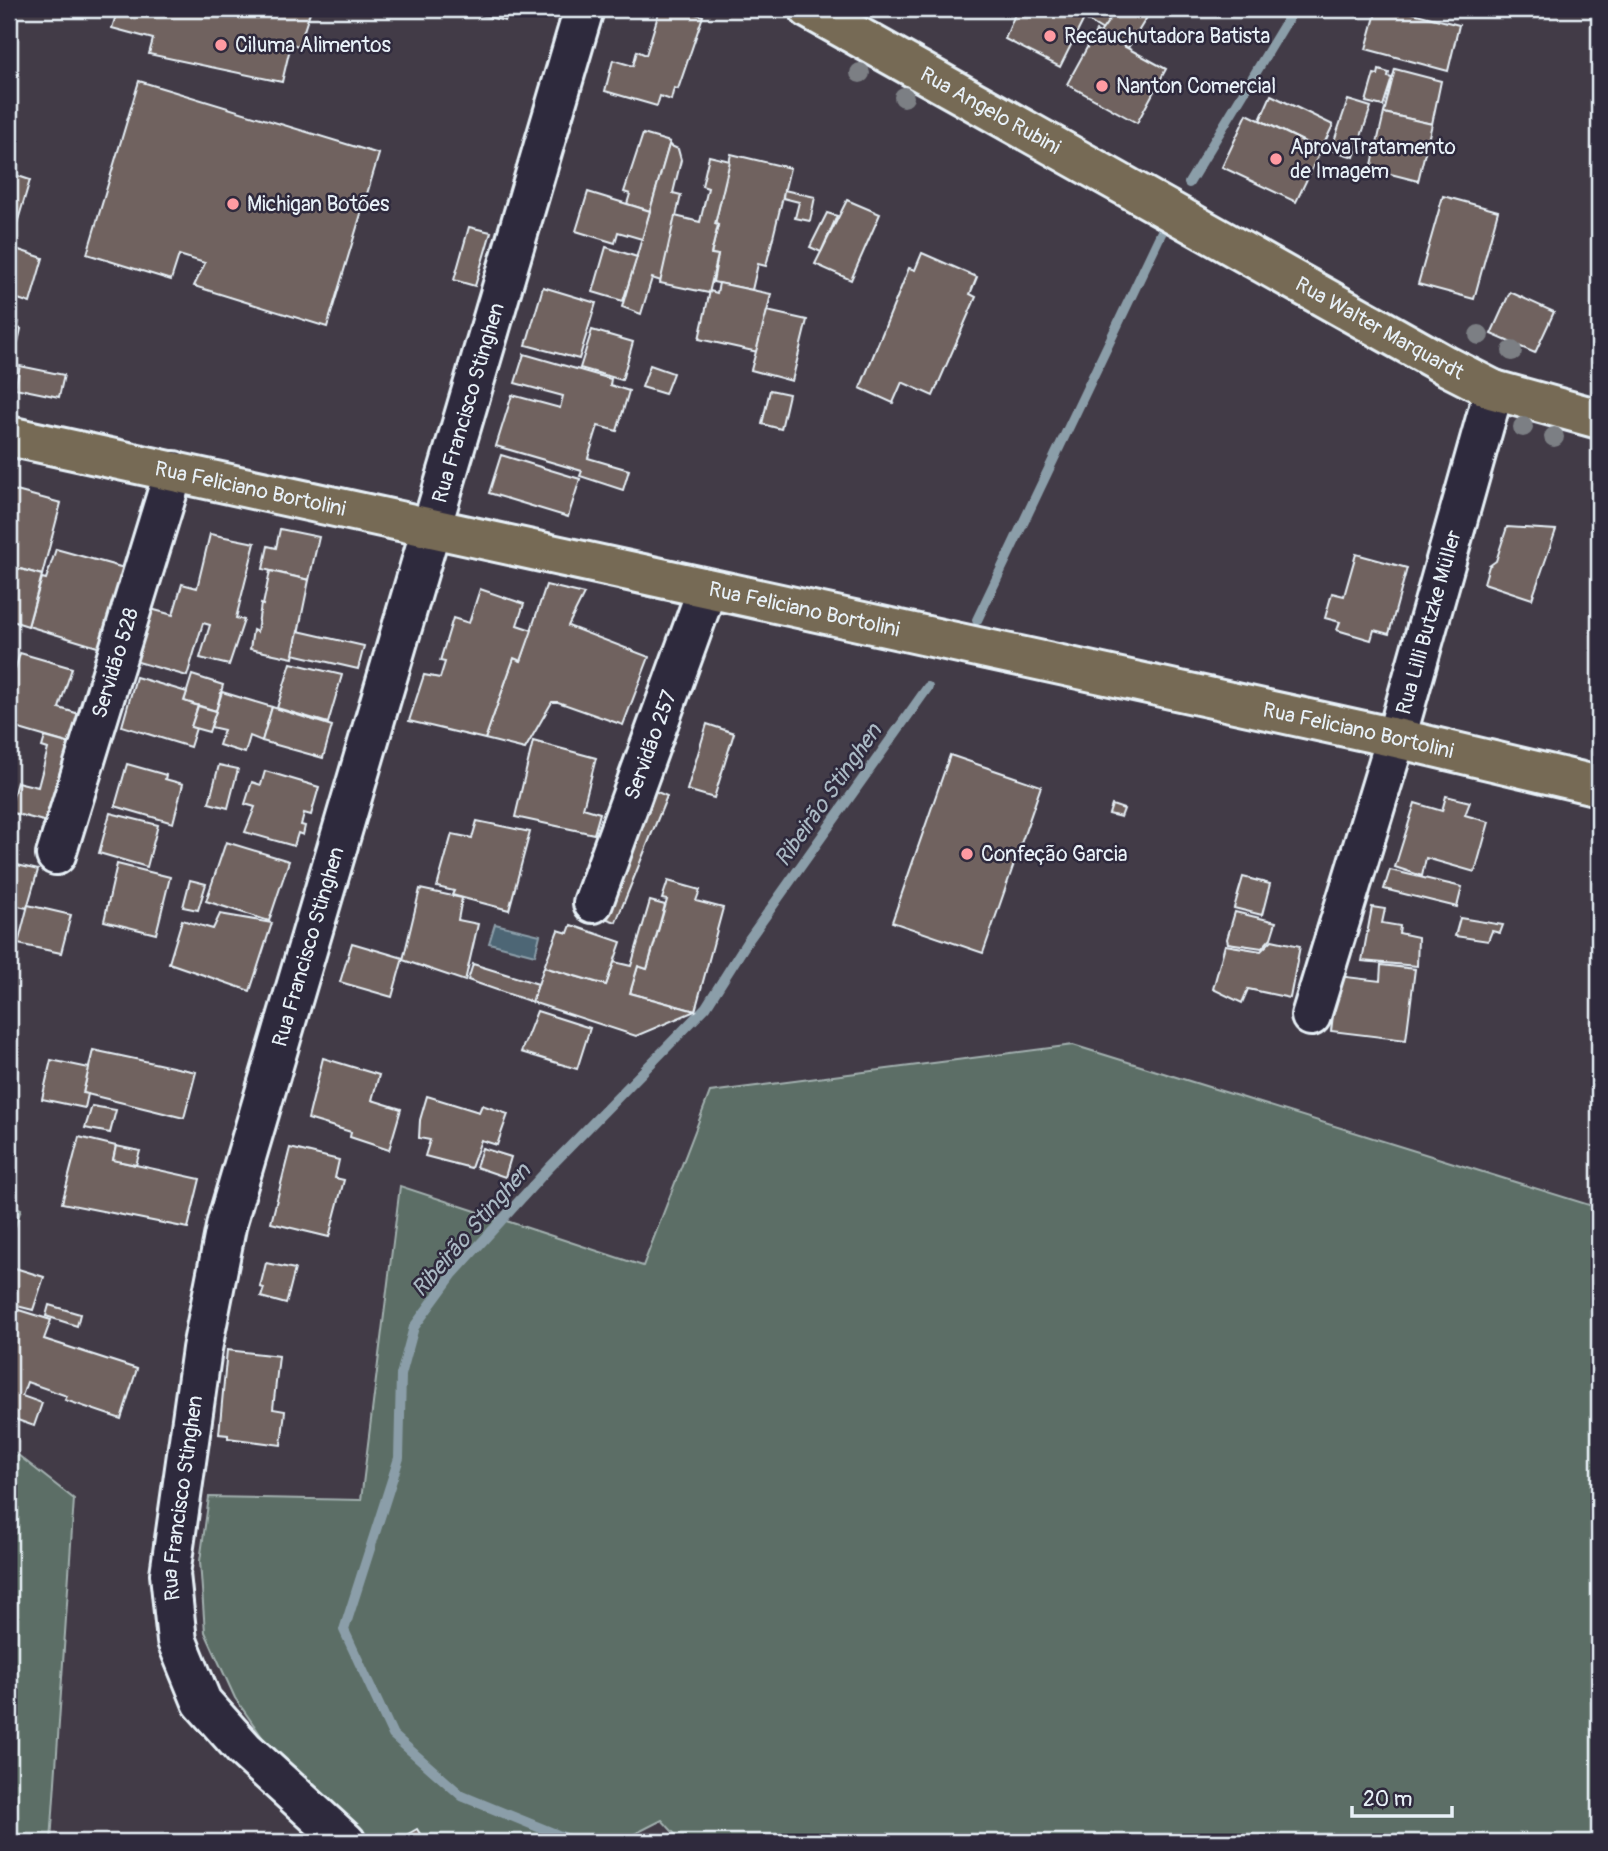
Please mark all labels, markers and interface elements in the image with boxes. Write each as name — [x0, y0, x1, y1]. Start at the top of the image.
place label: Recauchutadora Batista — [1064, 23, 1270, 50]
marker: Recauchutadora Batista — [1042, 28, 1058, 44]
place label: Ciluma Alimentos — [235, 32, 391, 59]
marker: Ciluma Alimentos — [213, 37, 229, 53]
street label: Rua Angelo Rubini — [916, 61, 1066, 161]
place label: Nanton Comercial — [1116, 73, 1276, 100]
marker: Nanton Comercial — [1094, 78, 1110, 94]
place label: AprovaTratamento de Imagem — [1290, 134, 1456, 185]
marker: AprovaTratamento de Imagem — [1268, 151, 1284, 167]
place label: Michigan Botões — [247, 191, 390, 218]
marker: Michigan Botões — [225, 196, 241, 212]
street label: Rua Walter Marquardt — [1291, 270, 1469, 386]
street label: Rua Francisco Stinghen — [426, 300, 510, 506]
street label: Rua Feliciano Bortolini — [152, 455, 348, 522]
street label: Rua Lilli Butzke Müller — [1390, 526, 1468, 718]
street label: Rua Feliciano Bortolini — [706, 575, 903, 643]
street label: Servidão 528 — [85, 604, 145, 721]
street label: Servidão 257 — [618, 687, 683, 804]
street label: Rua Feliciano Bortolini — [1260, 696, 1457, 765]
water label: Ribeirão Stinghen — [768, 717, 889, 872]
place label: Confeção Garcia — [981, 841, 1127, 868]
street label: Rua Francisco Stinghen — [266, 844, 350, 1050]
marker: Confeção Garcia — [959, 846, 975, 862]
water label: Ribeirão Stinghen — [405, 1157, 538, 1303]
street label: Rua Francisco Stinghen — [156, 1394, 209, 1602]
scale bar — [1352, 1774, 1452, 1818]
text: 20 m — [1363, 1786, 1412, 1813]

